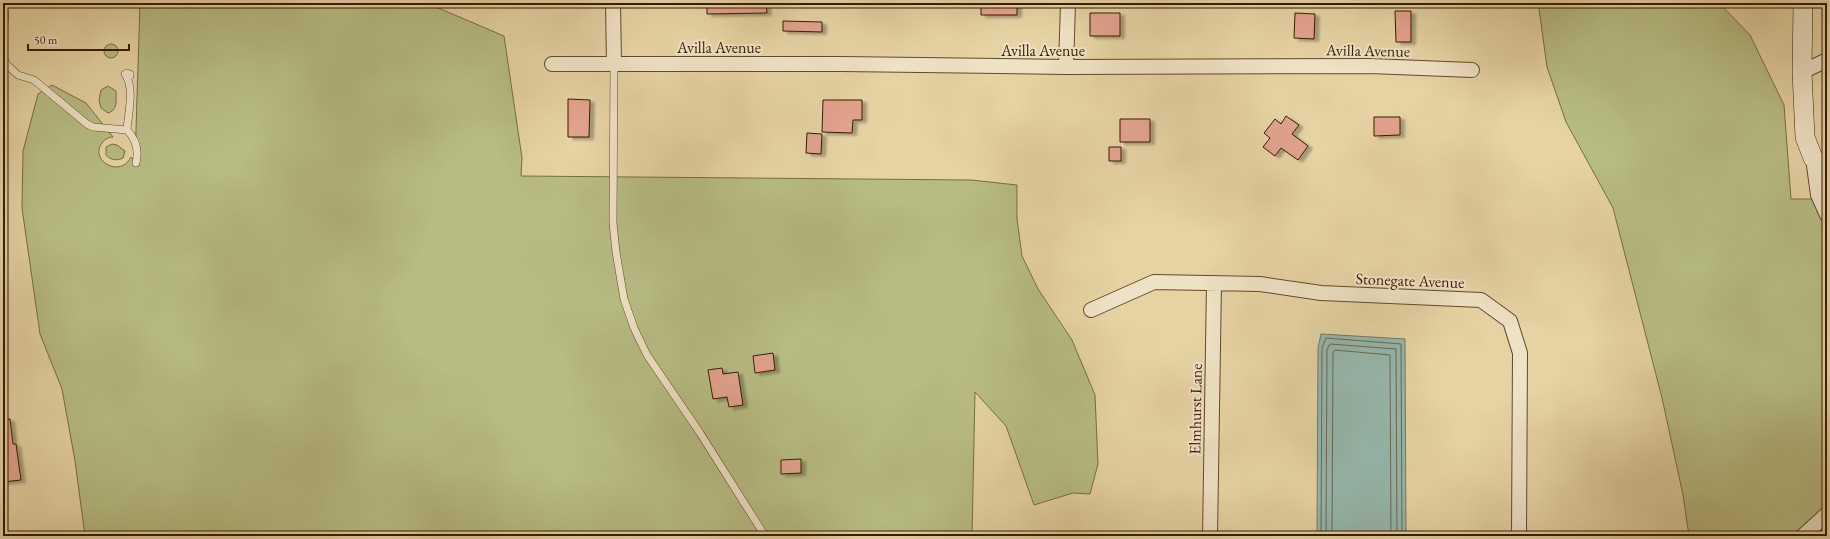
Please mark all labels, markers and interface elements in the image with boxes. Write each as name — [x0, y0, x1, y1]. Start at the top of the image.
scale bar — [28, 26, 129, 52]
text: 50 m — [34, 32, 58, 48]
street label: Avilla Avenue — [676, 37, 761, 58]
street label: Avilla Avenue — [1325, 39, 1410, 62]
street label: Avilla Avenue — [1000, 40, 1085, 61]
street label: Stonegate Avenue — [1355, 268, 1465, 293]
street label: Elmhurst Lane — [1184, 363, 1207, 455]

